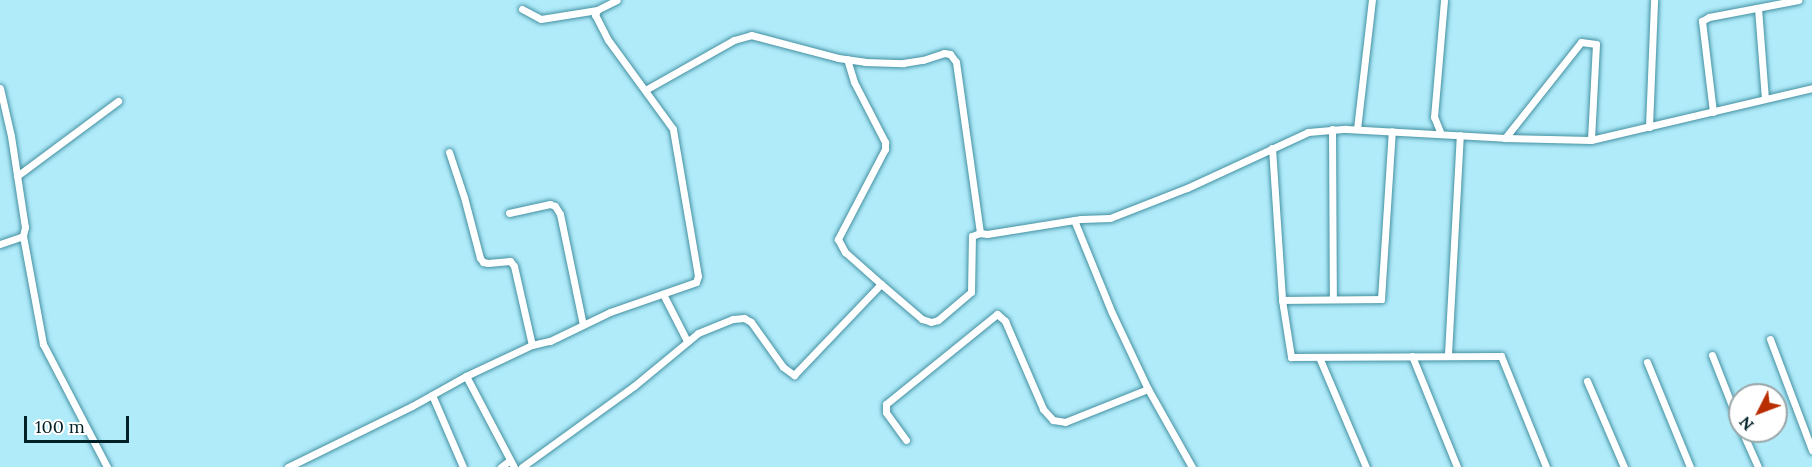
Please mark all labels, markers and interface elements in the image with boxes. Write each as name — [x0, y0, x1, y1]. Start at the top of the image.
north arrow — [1728, 383, 1788, 443]
scale bar — [27, 404, 132, 442]
text: N — [1735, 412, 1758, 435]
text: 100 m — [35, 415, 85, 438]

